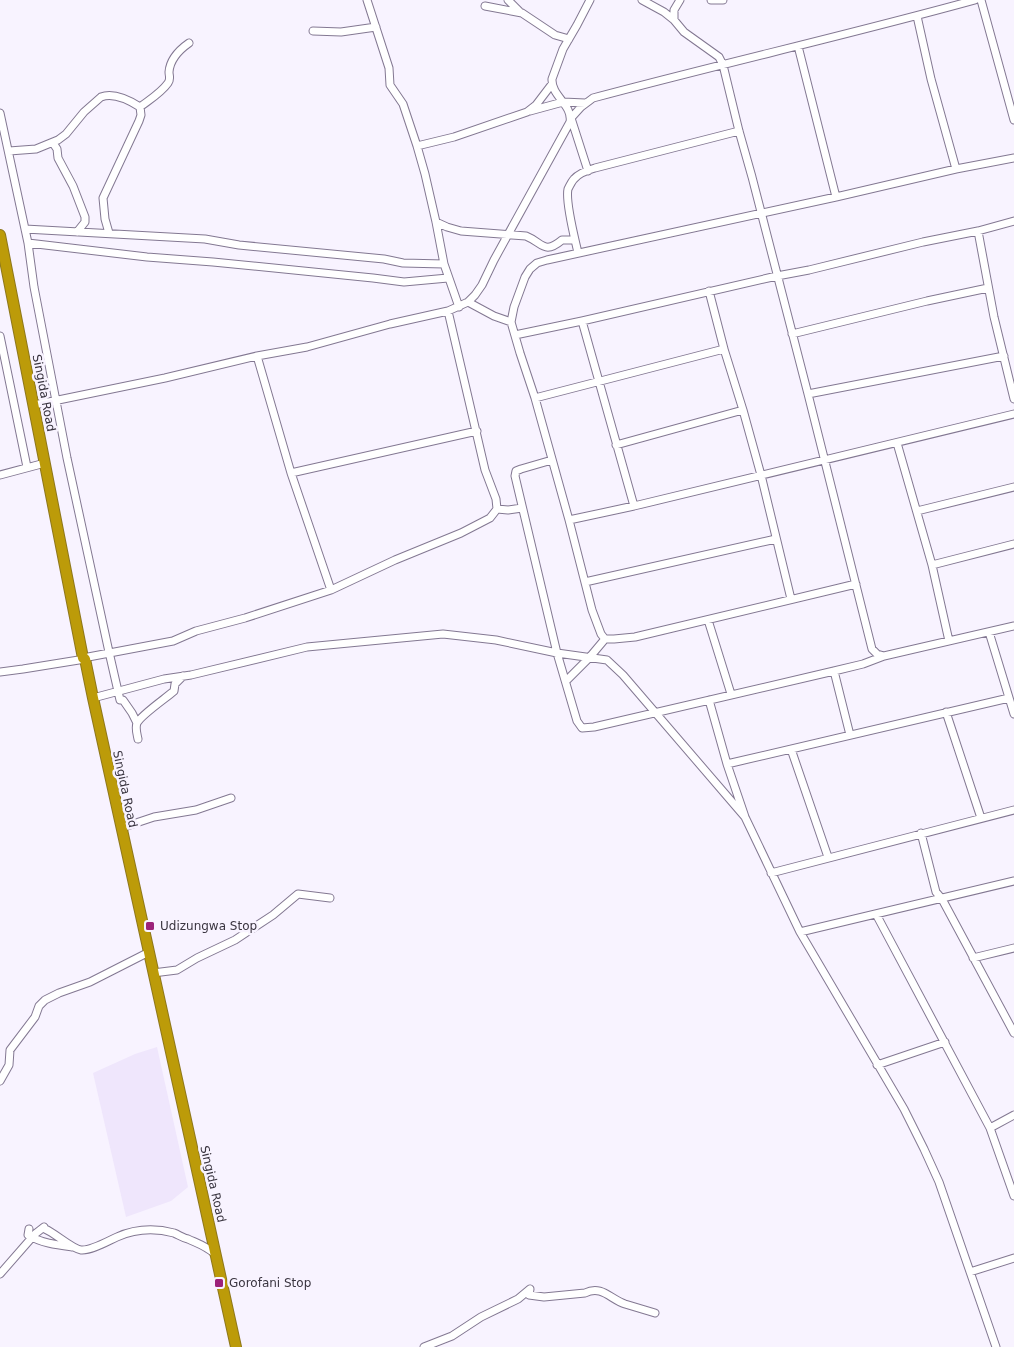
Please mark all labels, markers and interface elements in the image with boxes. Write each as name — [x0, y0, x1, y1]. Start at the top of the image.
street label: Singida Road — [30, 353, 58, 433]
street label: Singida Road — [110, 749, 140, 829]
place label: Udizungwa Stop — [160, 919, 257, 933]
marker: Udizungwa Stop — [144, 920, 156, 932]
street label: Singida Road — [197, 1144, 229, 1224]
place label: Gorofani Stop — [229, 1276, 311, 1290]
marker: Gorofani Stop — [213, 1277, 225, 1289]

